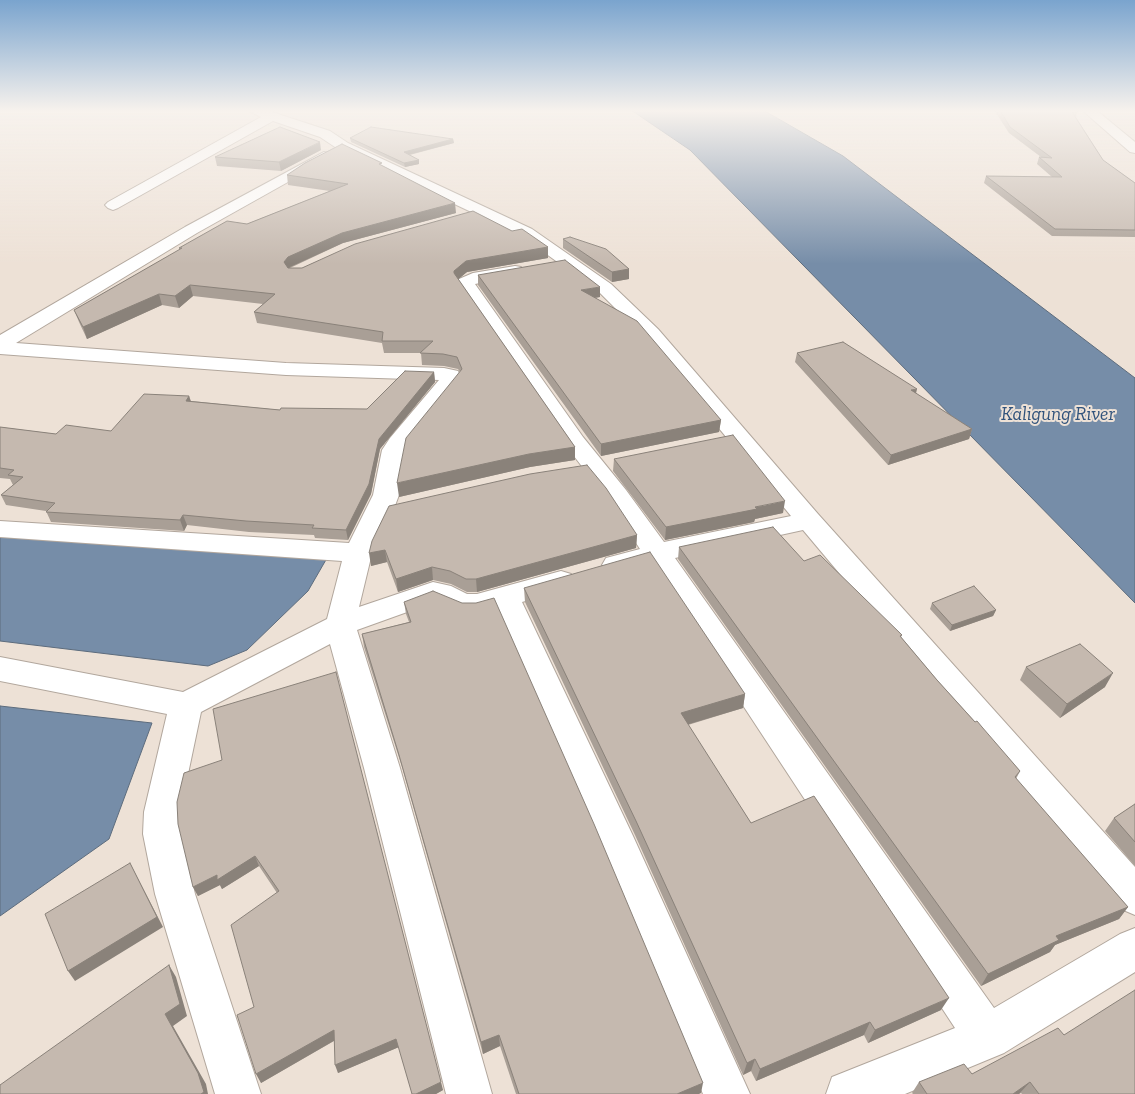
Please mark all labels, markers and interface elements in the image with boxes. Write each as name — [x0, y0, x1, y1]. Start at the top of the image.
water label: Kaligung River — [1001, 404, 1115, 426]

